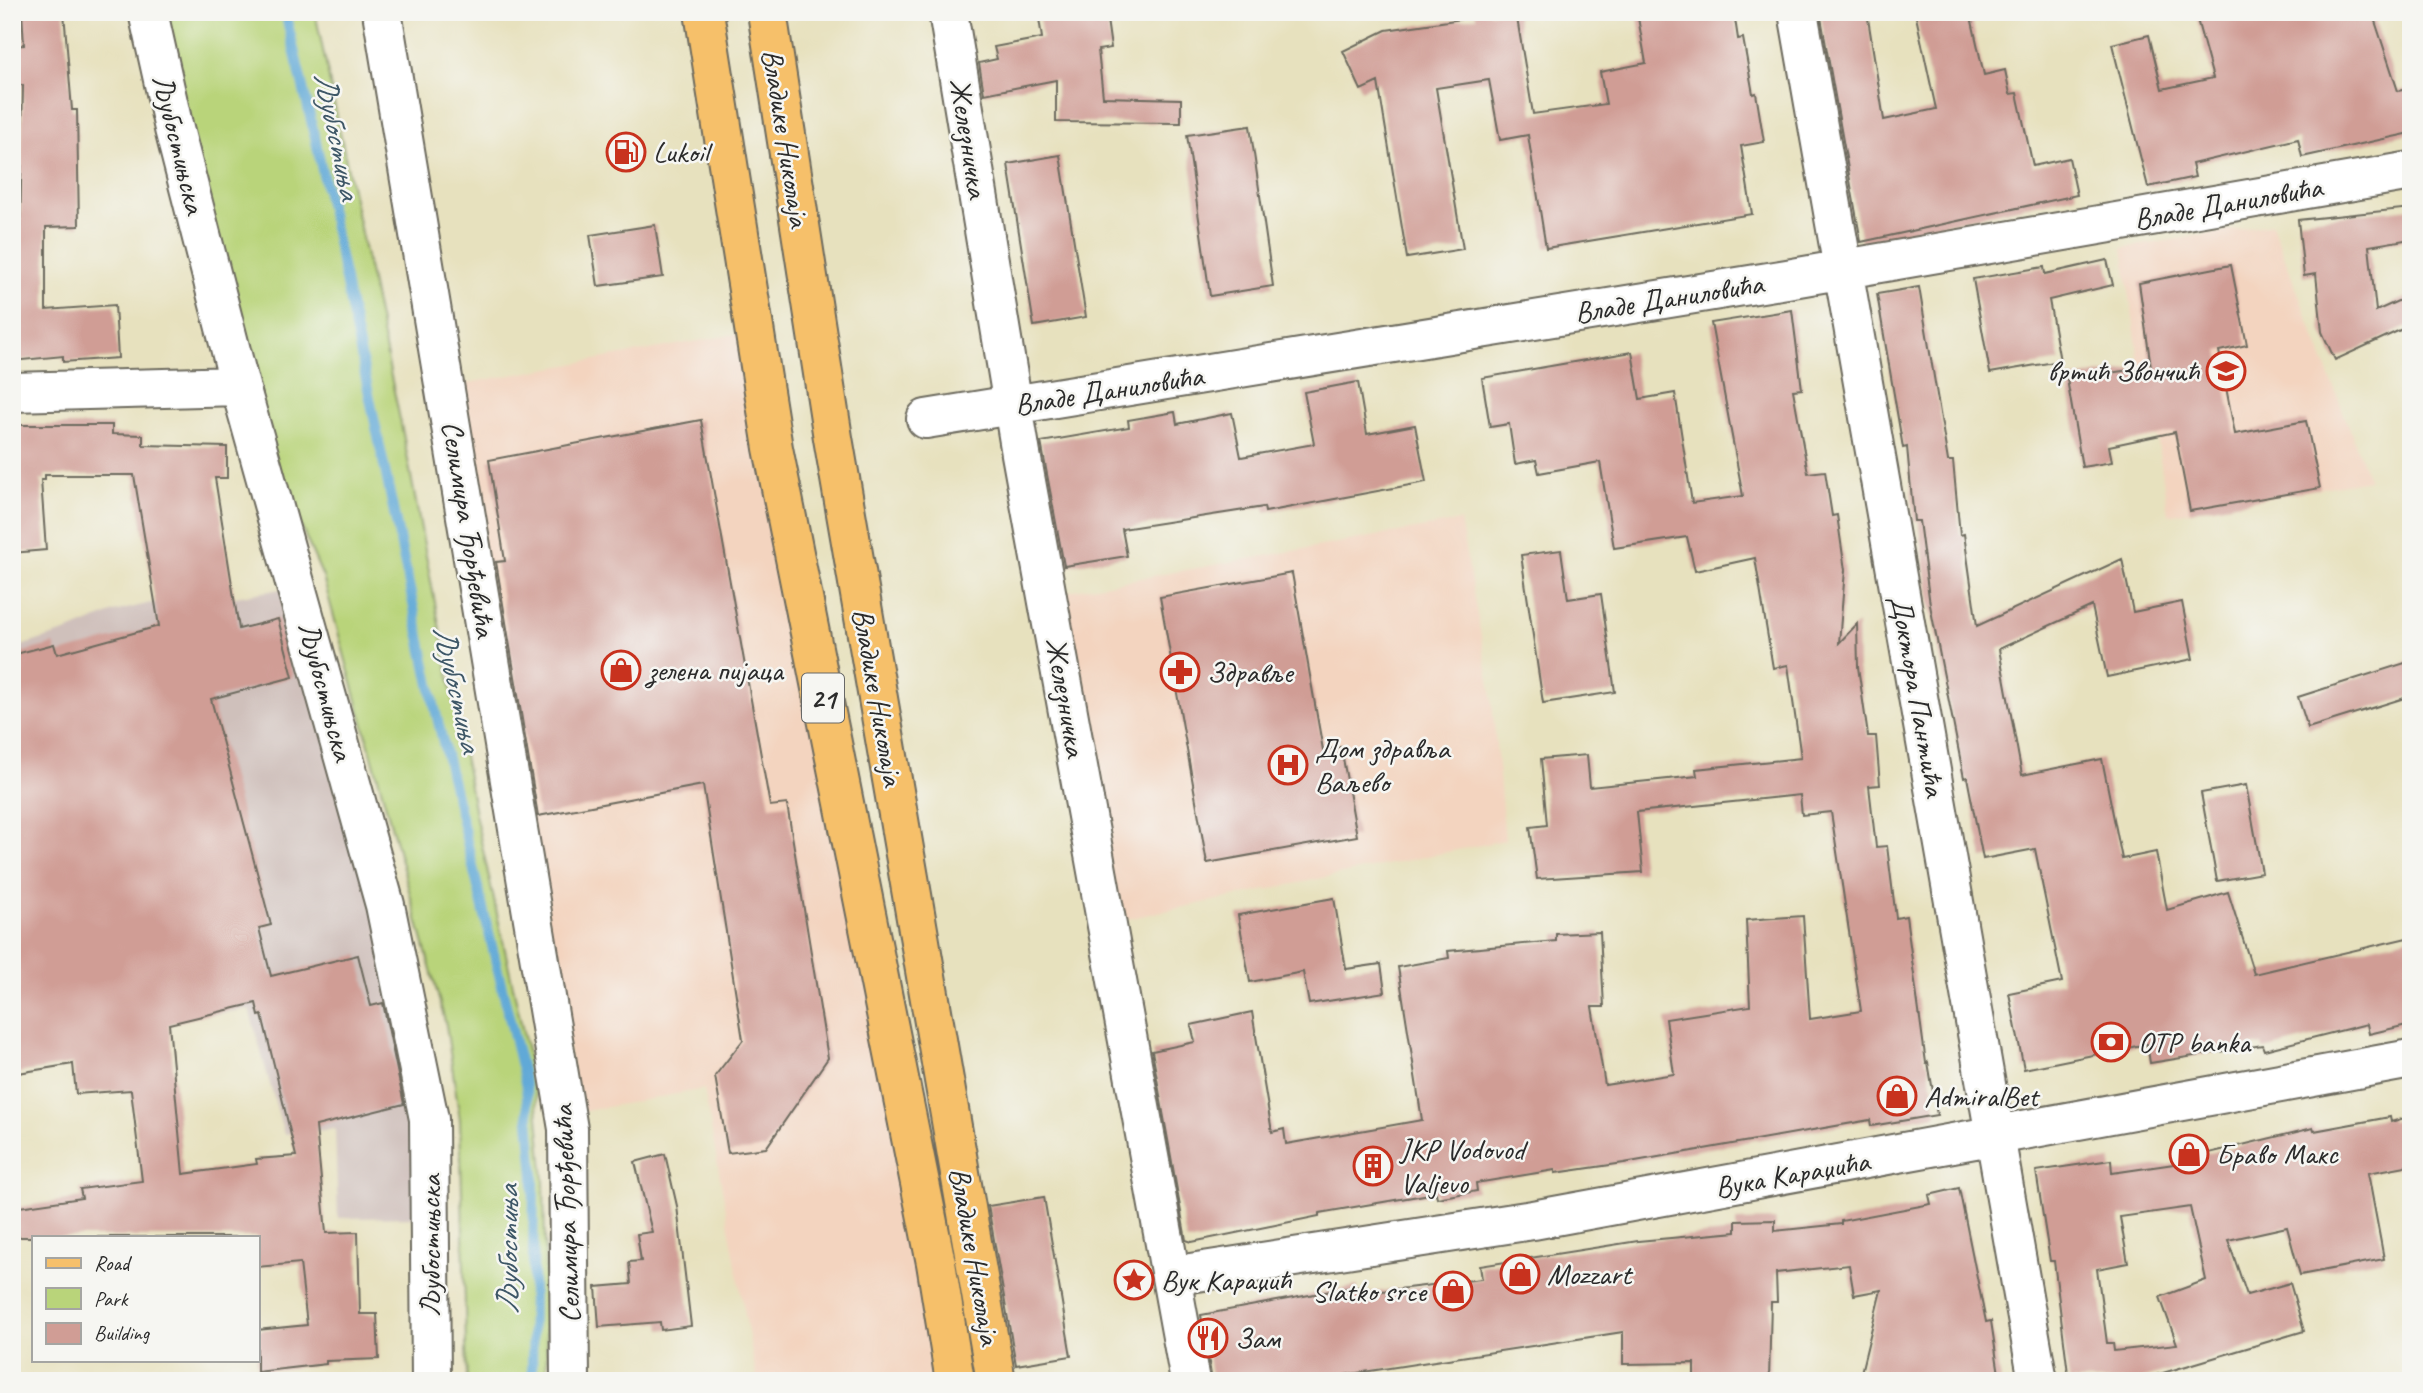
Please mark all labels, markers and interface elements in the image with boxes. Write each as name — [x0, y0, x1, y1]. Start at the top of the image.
street label: Владике Николаја — [753, 46, 819, 231]
water label: Љубостиња — [304, 68, 372, 205]
street label: Љубостињска — [143, 70, 215, 220]
street label: Железничка — [941, 75, 998, 203]
fuel station icon: Lukoil — [605, 131, 647, 173]
place label: Lukoil — [653, 133, 713, 171]
street label: Владе Даниловића — [2131, 167, 2327, 238]
street label: Владе Даниловића — [1572, 264, 1768, 332]
school or university icon: вртић Звончић — [2205, 350, 2247, 392]
place label: вртић Звончић — [2048, 352, 2201, 390]
street label: Владе Даниловића — [1012, 356, 1208, 424]
street label: Селимира Ђорђевића — [433, 418, 505, 642]
street label: Доктора Пантића — [1882, 592, 1955, 801]
street label: Владике Николаја — [844, 605, 913, 791]
street label: Љубостињска — [289, 617, 363, 767]
water label: Љубостиња — [423, 621, 493, 759]
street label: Железничка — [1037, 634, 1096, 762]
shop icon: зелена пијаца — [600, 649, 642, 691]
place label: зелена пијаца — [644, 651, 785, 689]
pharmacy icon: Здравље — [1159, 651, 1201, 693]
place label: Здравље — [1207, 653, 1295, 691]
road number: 21 — [802, 674, 844, 722]
place label: Дом здравља Ваљево — [1315, 729, 1451, 801]
hospital icon: Дом здравља Ваљево — [1267, 744, 1309, 786]
bank icon: OTP banka — [2090, 1021, 2132, 1063]
place label: OTP banka — [2138, 1023, 2252, 1061]
shop icon: AdmiralBet — [1876, 1075, 1918, 1117]
place label: AdmiralBet — [1924, 1077, 2041, 1115]
street label: Селимира Ђорђевића — [543, 1102, 589, 1324]
place label: JKP Vodovod Valjevo — [1398, 1130, 1529, 1202]
shop icon: Браво Макс — [2168, 1133, 2210, 1175]
place label: Браво Макс — [2216, 1135, 2339, 1173]
street label: Вука Караџића — [1712, 1141, 1874, 1206]
building icon: JKP Vodovod Valjevo — [1352, 1145, 1394, 1187]
street label: Владике Николаја — [941, 1164, 1010, 1350]
street label: Љубостињска — [411, 1173, 449, 1317]
water label: Љубостиња — [487, 1182, 528, 1315]
legend — [32, 1236, 259, 1362]
text: Road — [94, 1250, 133, 1276]
shop icon: Mozzart — [1499, 1253, 1541, 1295]
place label: Mozzart — [1547, 1255, 1634, 1293]
place icon: Вук Караџић — [1113, 1259, 1155, 1301]
place label: Вук Караџић — [1161, 1261, 1293, 1299]
shop icon: Slatko srce — [1432, 1270, 1474, 1312]
place label: Slatko srce — [1312, 1272, 1428, 1310]
text: Park — [94, 1286, 129, 1312]
restaurant icon: Зам — [1187, 1317, 1229, 1359]
place label: Зам — [1235, 1319, 1281, 1357]
text: Building — [94, 1320, 151, 1346]

